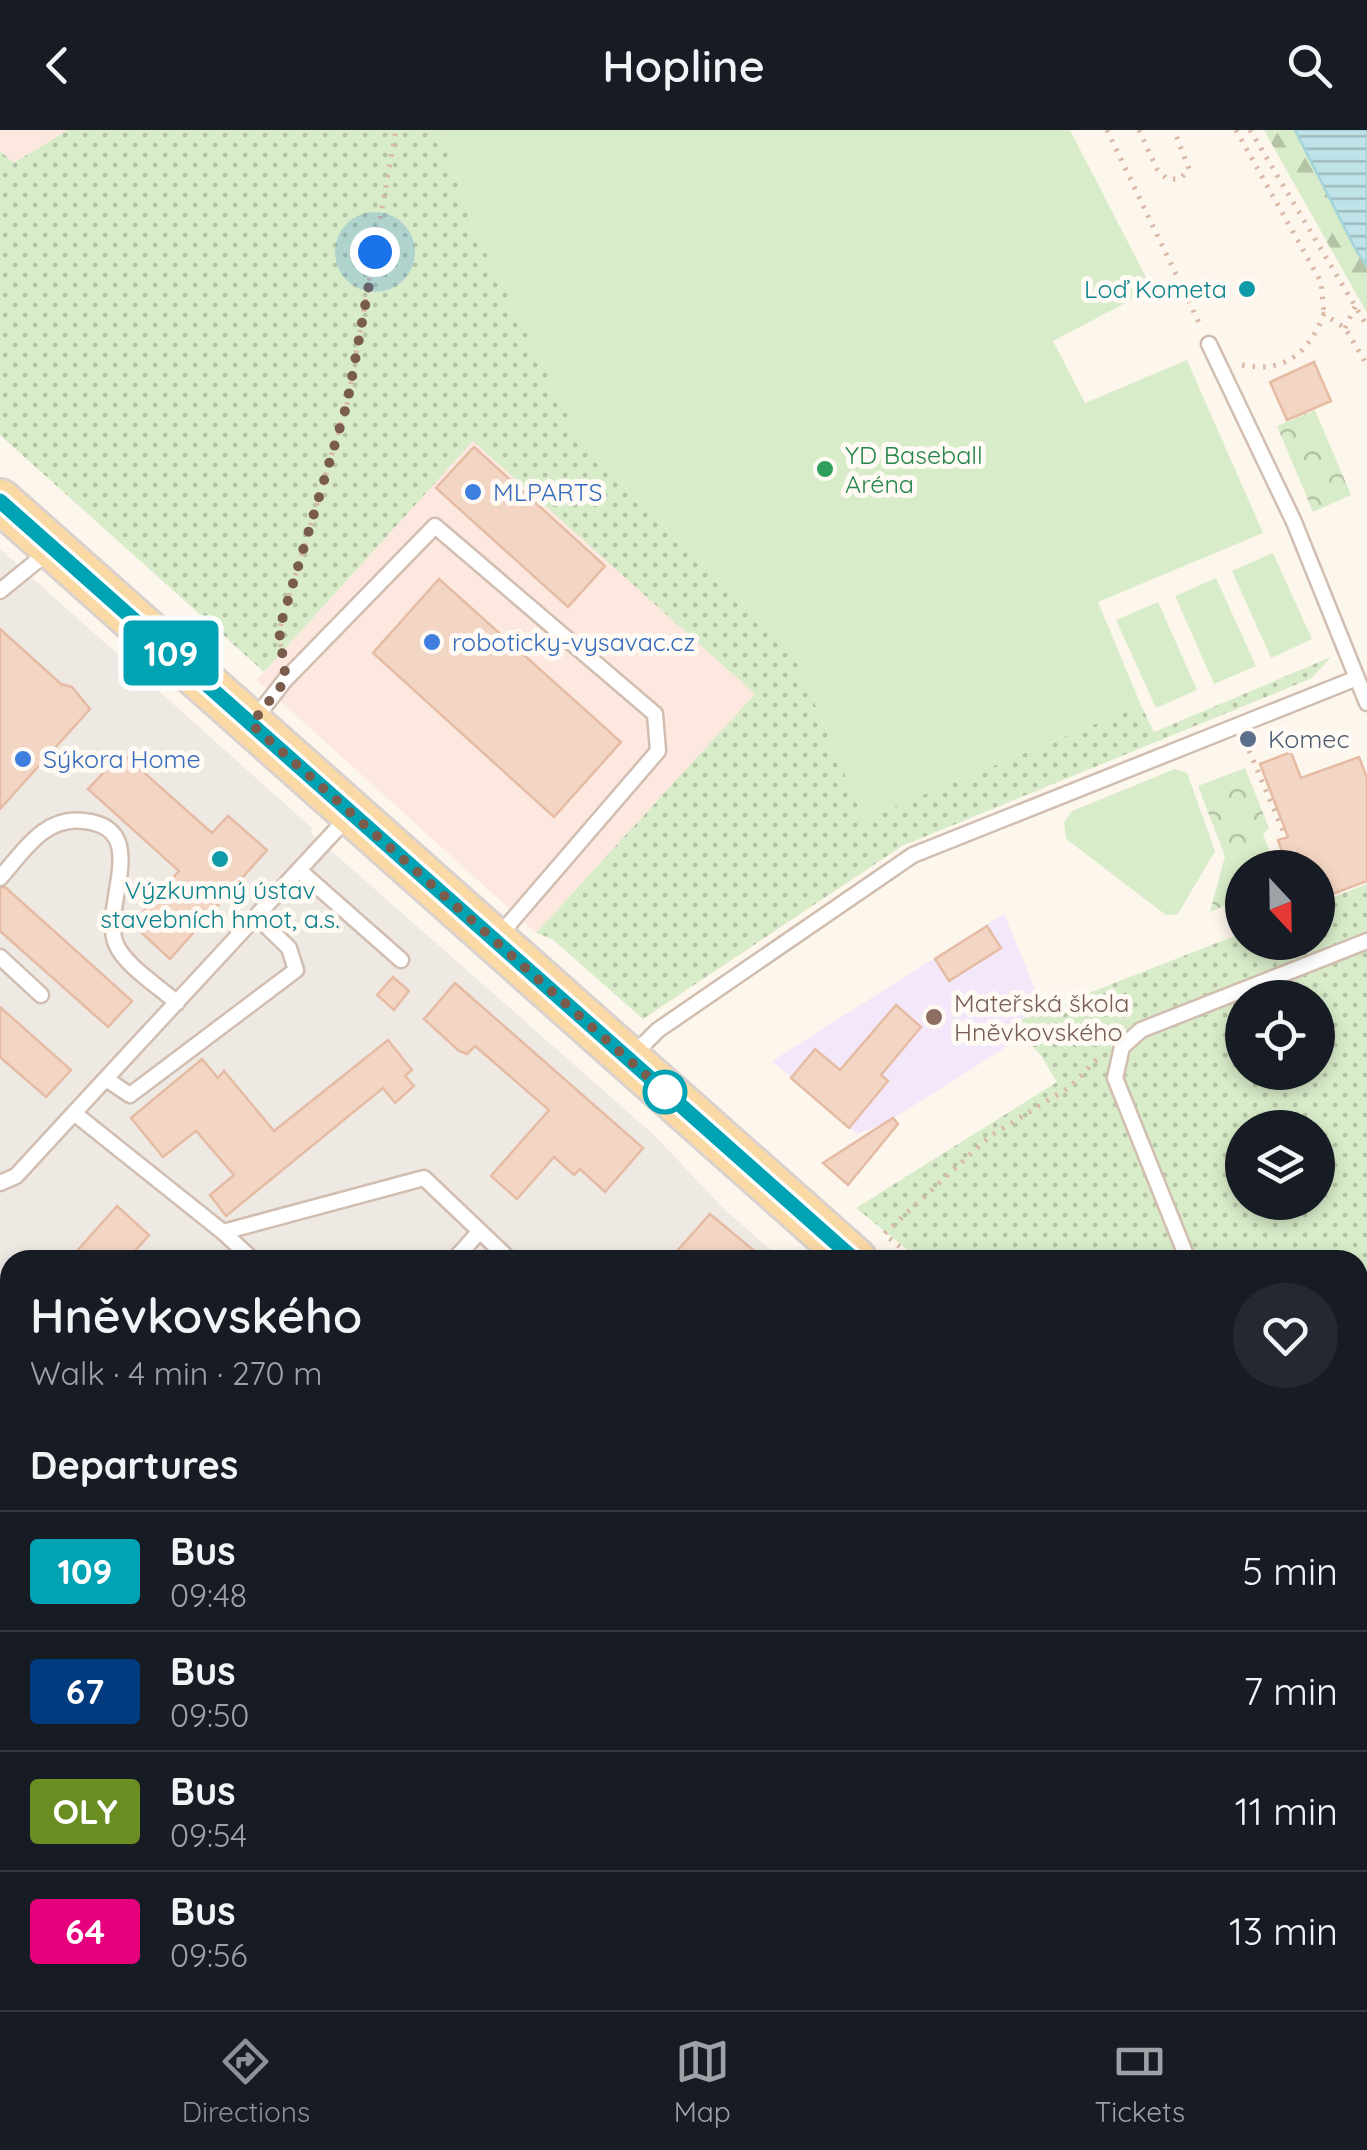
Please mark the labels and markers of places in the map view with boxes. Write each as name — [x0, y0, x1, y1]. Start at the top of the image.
place label: Loď Kometa — [1084, 273, 1227, 304]
marker: Loď Kometa — [1236, 278, 1258, 300]
place label: YD Baseball Aréna — [845, 439, 983, 499]
marker: YD Baseball Aréna — [814, 458, 836, 480]
place label: MLPARTS — [493, 476, 603, 507]
marker: MLPARTS — [462, 481, 484, 503]
place label: roboticky-vysavac.cz — [452, 626, 695, 657]
marker: roboticky-vysavac.cz — [421, 631, 443, 653]
place label: Komec — [1268, 723, 1349, 754]
marker: Komec — [1237, 728, 1259, 750]
place label: Sýkora Home — [43, 743, 201, 774]
marker: Sýkora Home — [12, 748, 34, 770]
marker: Výzkumný ústav stavebních hmot, a.s. — [209, 848, 231, 870]
place label: Výzkumný ústav stavebních hmot, a.s. — [100, 874, 340, 934]
place label: Mateřská škola Hněvkovského — [954, 987, 1129, 1047]
marker: Mateřská škola Hněvkovského — [923, 1006, 945, 1028]
unlabelled marker — [644, 1071, 686, 1113]

